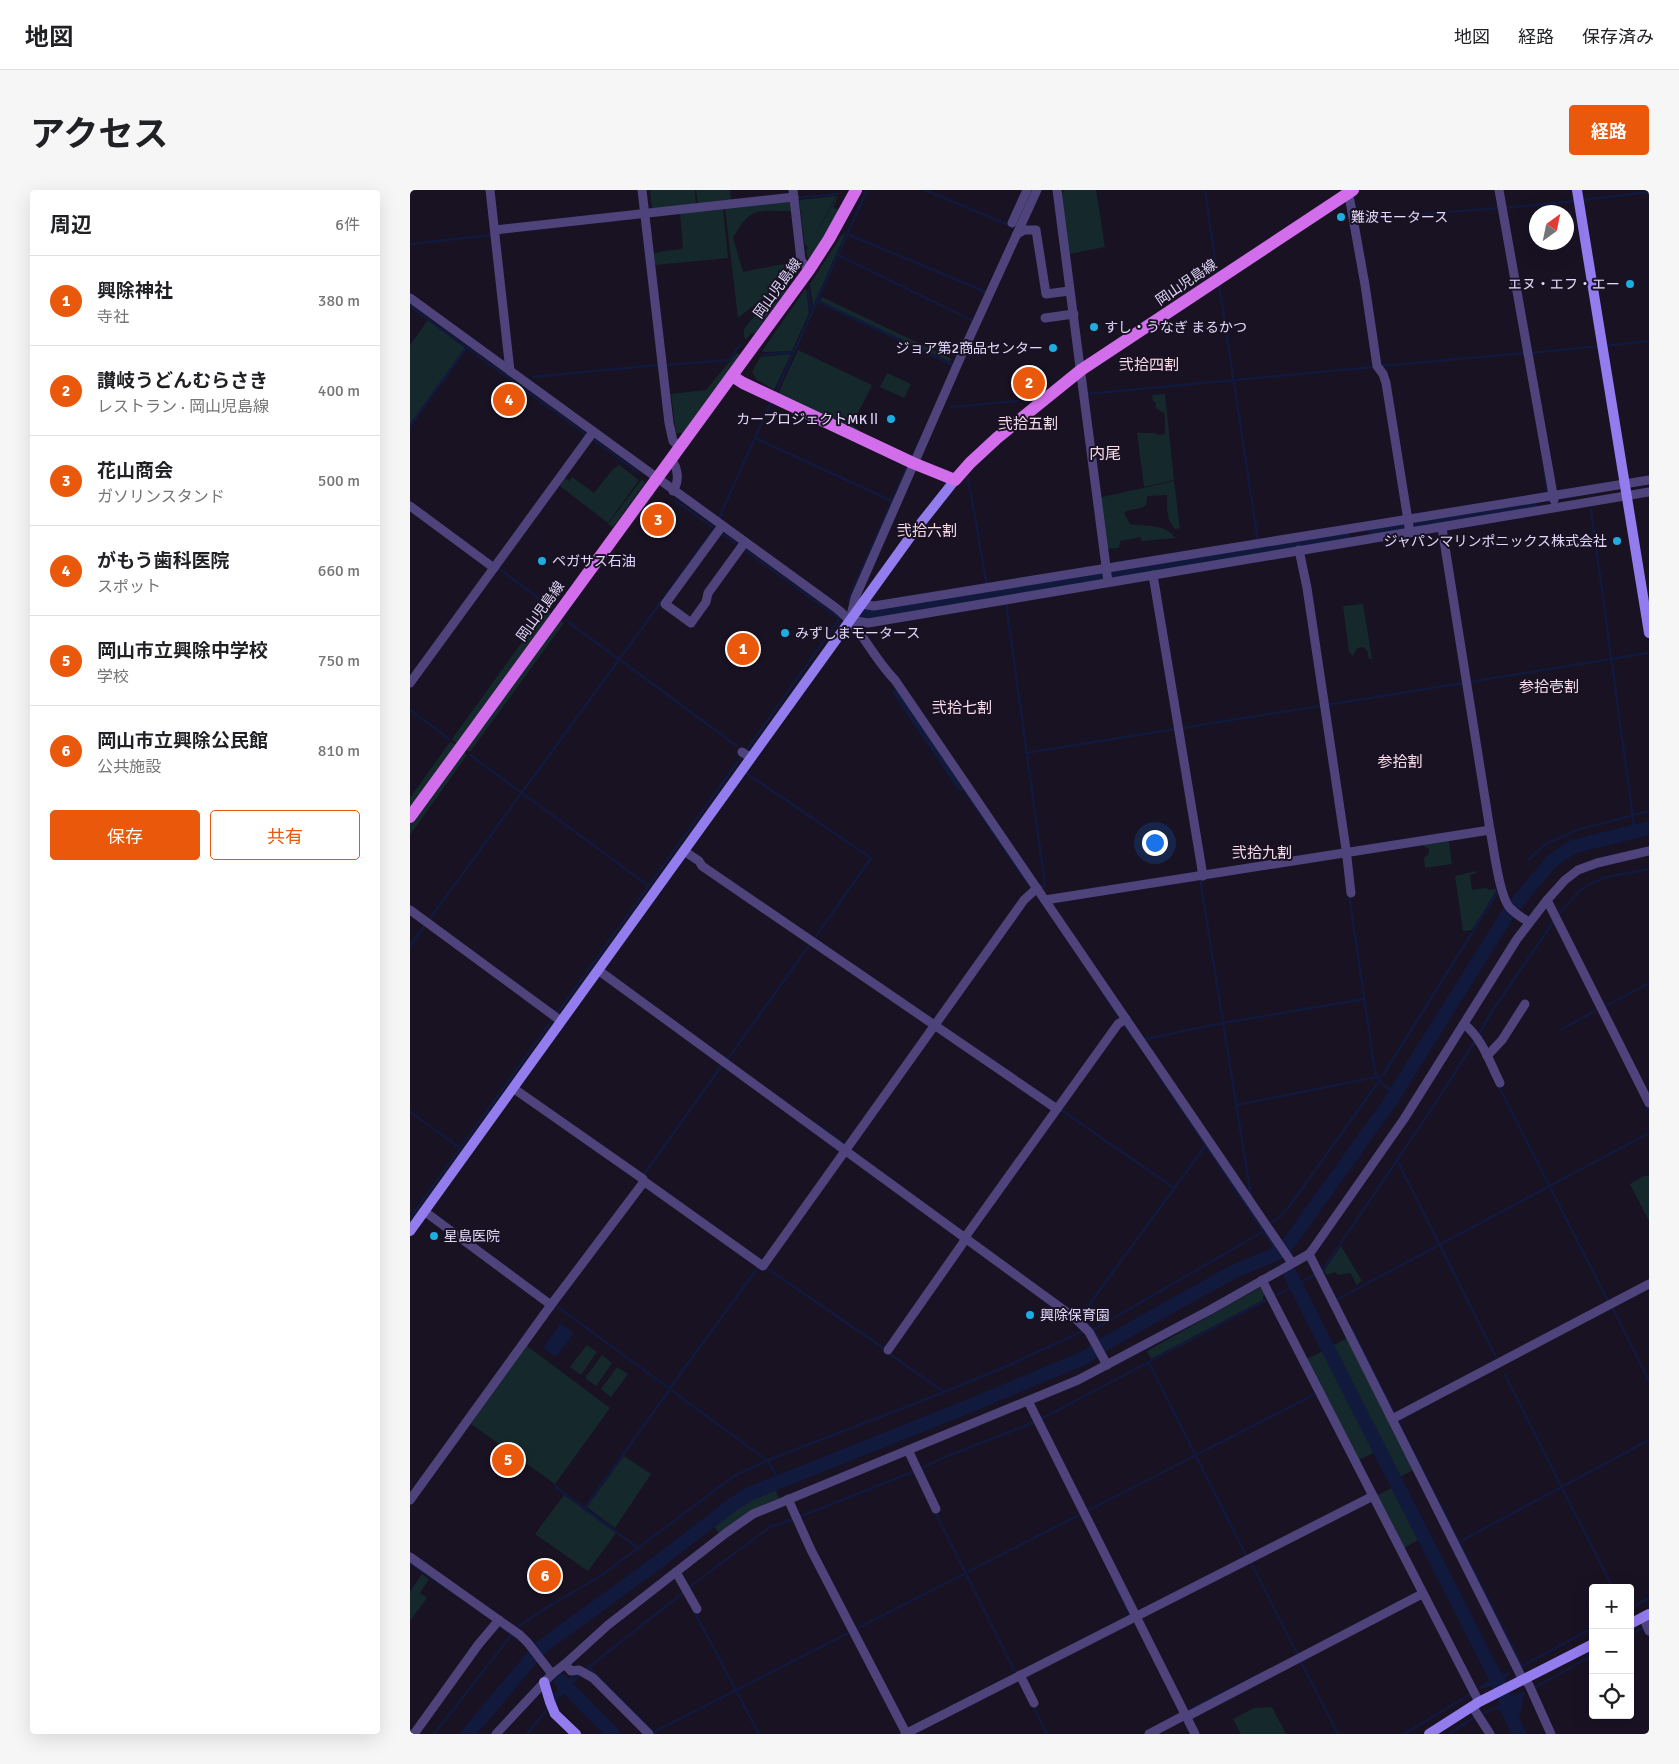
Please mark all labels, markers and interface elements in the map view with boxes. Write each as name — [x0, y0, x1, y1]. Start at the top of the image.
text: 地図 — [25, 22, 73, 52]
text: 地図 — [1454, 26, 1490, 48]
text: 経路 — [1518, 26, 1554, 48]
text: 保存済み — [1582, 26, 1654, 48]
button: 経路 — [1569, 105, 1649, 155]
text: アクセス — [30, 113, 168, 156]
north arrow — [1529, 205, 1574, 250]
place label: 難波モータース — [1351, 209, 1448, 226]
marker: 難波モータース — [1335, 211, 1347, 223]
text: 周辺 — [50, 212, 92, 238]
text: 6件 — [335, 215, 360, 235]
street label: 岡山児島線 — [750, 255, 805, 322]
street label: 岡山児島線 — [1153, 256, 1220, 309]
place label: エヌ・エフ・エー — [1508, 276, 1620, 293]
marker: エヌ・エフ・エー — [1624, 278, 1636, 290]
text: 興除神社 — [97, 279, 173, 303]
text: 1 — [62, 291, 70, 311]
text: 380 m — [318, 291, 360, 311]
text: 寺社 — [97, 307, 129, 327]
place label: すし・うなぎ まるかつ — [1104, 319, 1247, 336]
marker: すし・うなぎ まるかつ — [1088, 321, 1100, 333]
place label: ジョア第2商品センター — [895, 340, 1043, 357]
marker: ジョア第2商品センター — [1047, 342, 1059, 354]
district label: 弐拾四割 — [1119, 356, 1179, 374]
pin: 2 — [1013, 364, 1045, 402]
text: 讃岐うどんむらさき — [97, 369, 268, 393]
text: 2 — [62, 381, 70, 401]
text: 400 m — [318, 381, 360, 401]
pin: 4 — [493, 381, 525, 419]
text: レストラン · 岡山児島線 — [97, 397, 269, 417]
place label: カープロジェクトMKⅡ — [736, 411, 881, 428]
marker: カープロジェクトMKⅡ — [885, 413, 897, 425]
district label: 弐拾五割 — [998, 415, 1058, 433]
district label: 内尾 — [1089, 444, 1121, 464]
text: 花山商会 — [97, 459, 173, 483]
text: 3 — [62, 471, 70, 491]
text: 500 m — [318, 471, 360, 491]
text: ガソリンスタンド — [97, 487, 225, 507]
pin: 3 — [642, 501, 674, 539]
district label: 弐拾六割 — [897, 522, 957, 540]
place label: ジャパンマリンポニックス株式会社 — [1383, 533, 1607, 550]
marker: ジャパンマリンポニックス株式会社 — [1611, 535, 1623, 547]
text: がもう歯科医院 — [97, 549, 229, 573]
place label: ペガサス石油 — [552, 553, 636, 570]
marker: ペガサス石油 — [536, 555, 548, 567]
text: 4 — [62, 561, 70, 581]
text: 660 m — [318, 561, 360, 581]
text: スポット — [97, 577, 161, 597]
street label: 岡山児島線 — [513, 578, 568, 645]
place label: みずしまモータース — [795, 625, 920, 642]
marker: みずしまモータース — [779, 627, 791, 639]
pin: 1 — [727, 630, 759, 668]
text: 岡山市立興除中学校 — [97, 639, 268, 663]
text: 5 — [62, 651, 70, 671]
text: 750 m — [318, 651, 360, 671]
text: 学校 — [97, 667, 129, 687]
district label: 参拾壱割 — [1519, 678, 1579, 696]
district label: 弐拾七割 — [932, 699, 992, 717]
text: 岡山市立興除公民館 — [97, 729, 268, 753]
text: 6 — [62, 741, 70, 761]
text: 810 m — [318, 741, 360, 761]
district label: 参拾割 — [1377, 753, 1423, 771]
text: 公共施設 — [97, 757, 161, 777]
button: 保存 — [50, 810, 200, 860]
button: 共有 — [210, 810, 360, 860]
your location — [1142, 830, 1168, 856]
district label: 弐拾九割 — [1232, 844, 1292, 862]
place label: 星島医院 — [444, 1228, 500, 1245]
marker: 星島医院 — [428, 1230, 440, 1242]
place label: 興除保育園 — [1040, 1307, 1110, 1324]
marker: 興除保育園 — [1024, 1309, 1036, 1321]
pin: 5 — [492, 1441, 524, 1479]
pin: 6 — [529, 1557, 561, 1595]
map controls — [1589, 1584, 1634, 1719]
button: + — [1589, 1584, 1634, 1629]
button: − — [1589, 1629, 1634, 1674]
button: locate — [1589, 1674, 1634, 1719]

